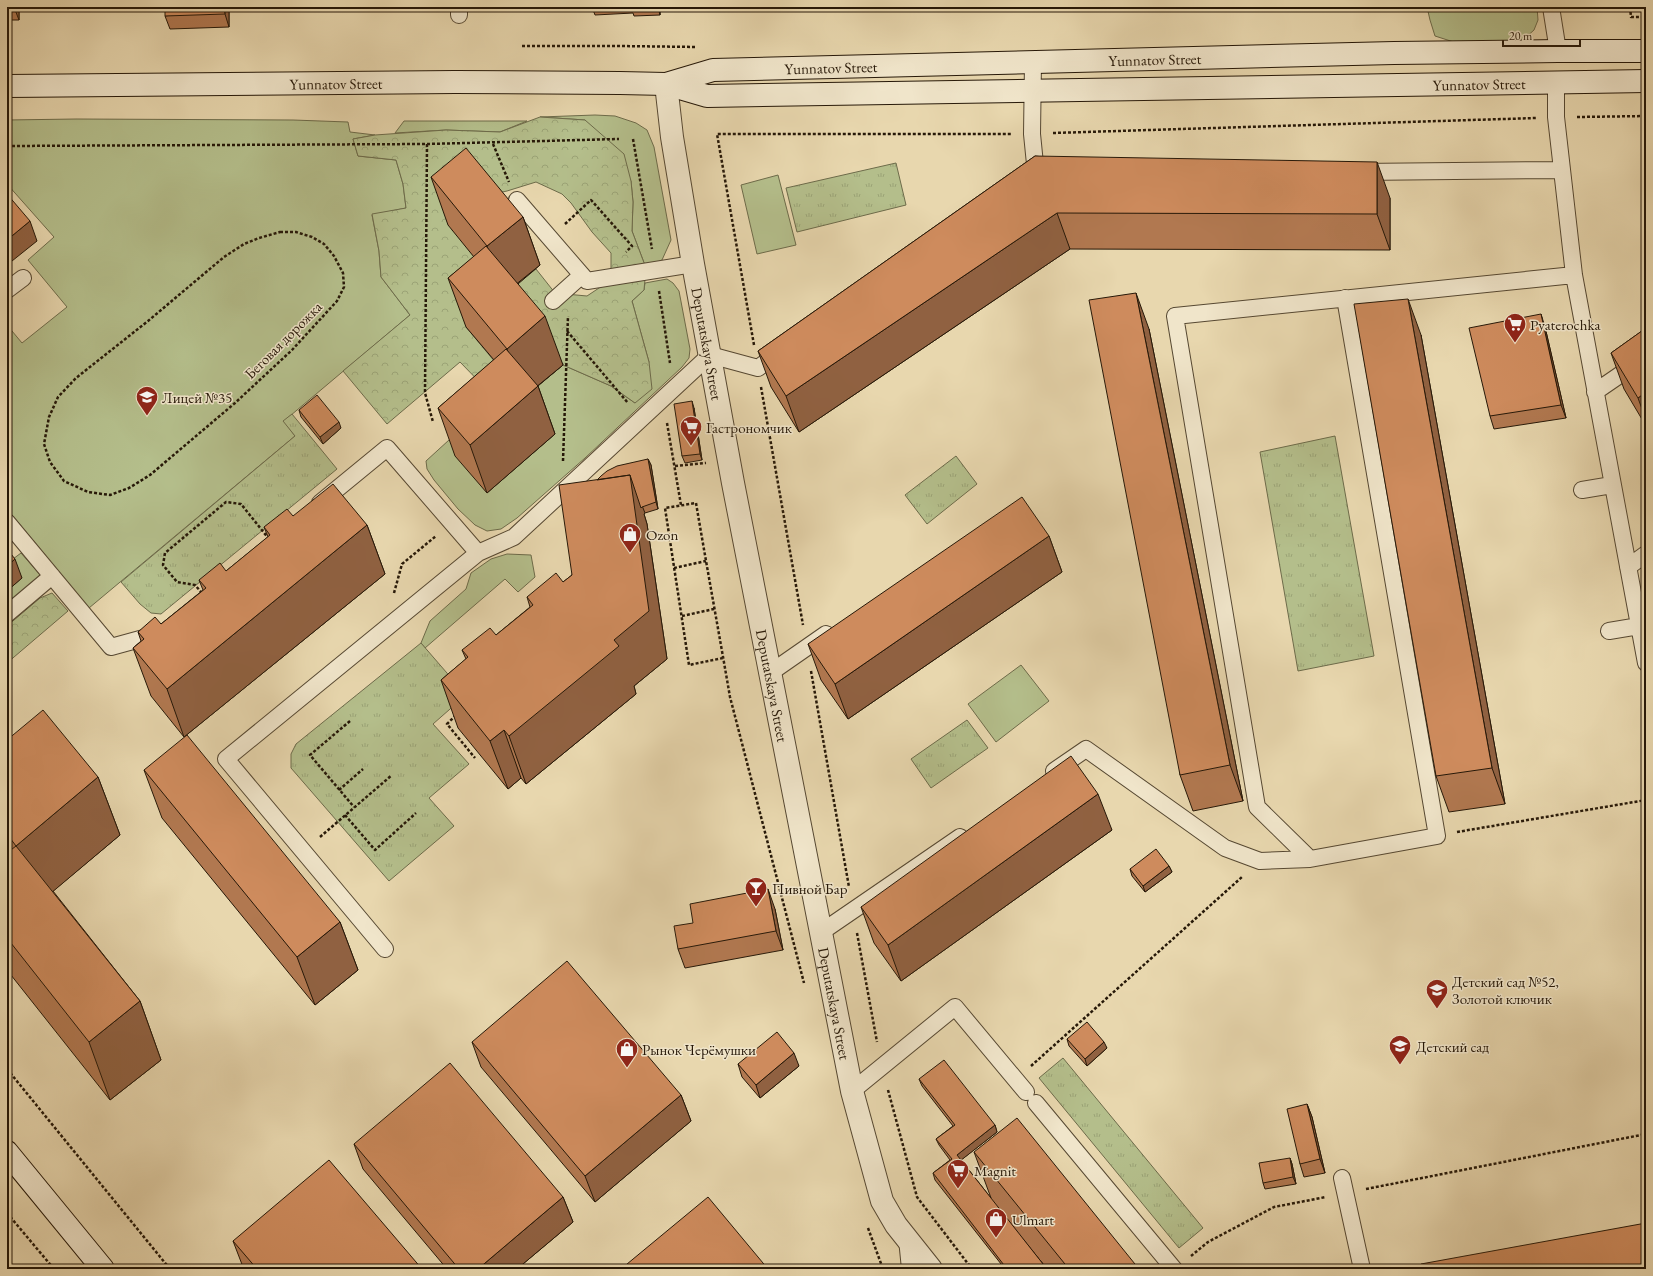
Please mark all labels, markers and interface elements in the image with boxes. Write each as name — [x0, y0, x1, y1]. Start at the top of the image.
scale bar — [1503, 22, 1580, 48]
text: 20 m — [1509, 28, 1533, 44]
street label: Yunnatov Street — [1108, 48, 1202, 70]
street label: Yunnatov Street — [784, 56, 878, 78]
street label: Yunnatov Street — [289, 73, 383, 93]
street label: Yunnatov Street — [1433, 73, 1526, 94]
street label: Deputatskaya Street — [688, 286, 727, 402]
street label: Беговая дорожка — [240, 297, 326, 383]
supermarket icon: Pyaterochka — [1502, 311, 1528, 344]
place label: Pyaterochka — [1530, 315, 1600, 334]
school or university icon: Лицей №35 — [134, 384, 160, 417]
place label: Лицей №35 — [162, 388, 232, 407]
supermarket icon: Гастрономчик — [678, 414, 704, 447]
place label: Гастрономчик — [706, 418, 792, 437]
shop icon: Ozon — [617, 521, 643, 554]
place label: Ozon — [646, 525, 679, 544]
street label: Deputatskaya Street — [752, 627, 793, 744]
bar icon: Пивной Бар — [743, 875, 769, 908]
place label: Пивной Бар — [772, 879, 848, 898]
street label: Deputatskaya Street — [815, 945, 855, 1062]
place label: Детский сад №52, Золотой ключик — [1452, 972, 1559, 1008]
school or university icon: Детский сад №52, Золотой ключик — [1424, 977, 1450, 1010]
school or university icon: Детский сад — [1387, 1033, 1413, 1066]
shop icon: Рынок Черёмушки — [614, 1036, 640, 1069]
place label: Детский сад — [1416, 1037, 1489, 1056]
place label: Рынок Черёмушки — [642, 1040, 756, 1059]
supermarket icon: Magnit — [945, 1157, 971, 1190]
place label: Magnit — [974, 1161, 1016, 1180]
shop icon: Ulmart — [983, 1206, 1009, 1239]
place label: Ulmart — [1012, 1210, 1054, 1229]

